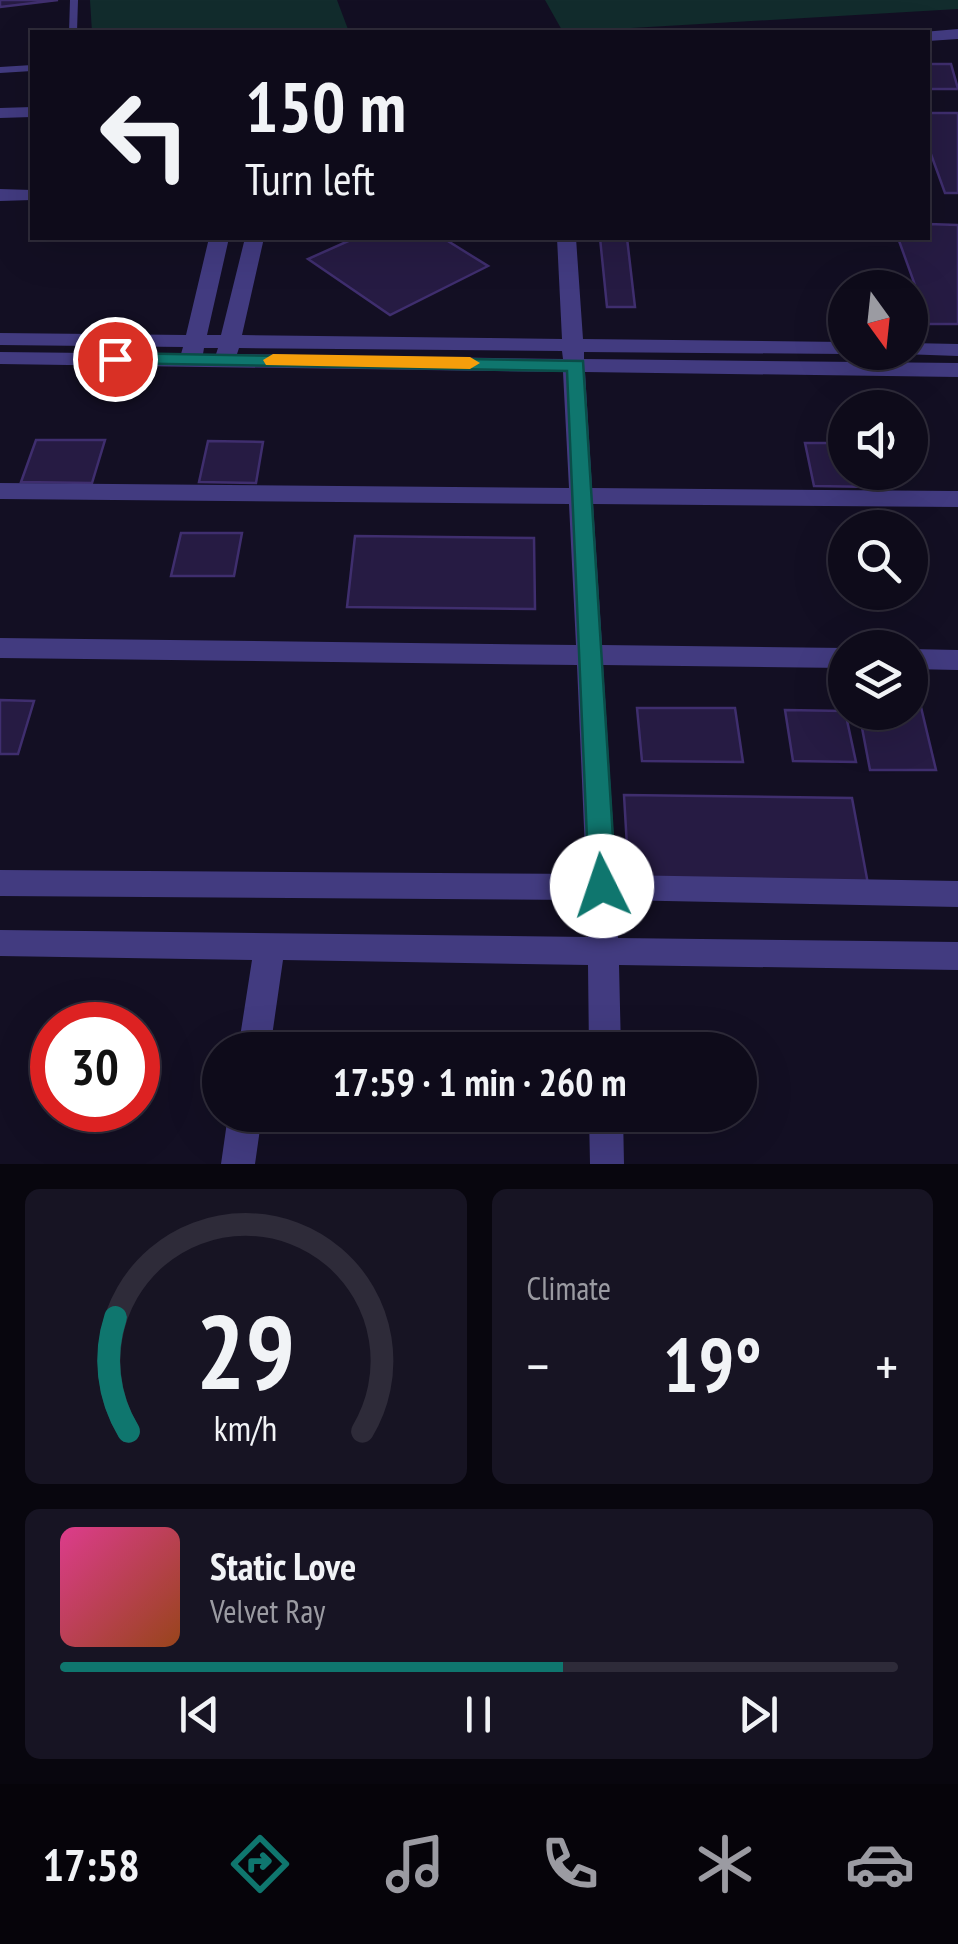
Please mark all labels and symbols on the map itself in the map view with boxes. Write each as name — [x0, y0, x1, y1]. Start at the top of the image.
north arrow — [828, 270, 928, 370]
pin — [73, 317, 158, 402]
position arrow — [550, 834, 654, 938]
speed limit sign: 30 — [30, 1002, 160, 1132]

